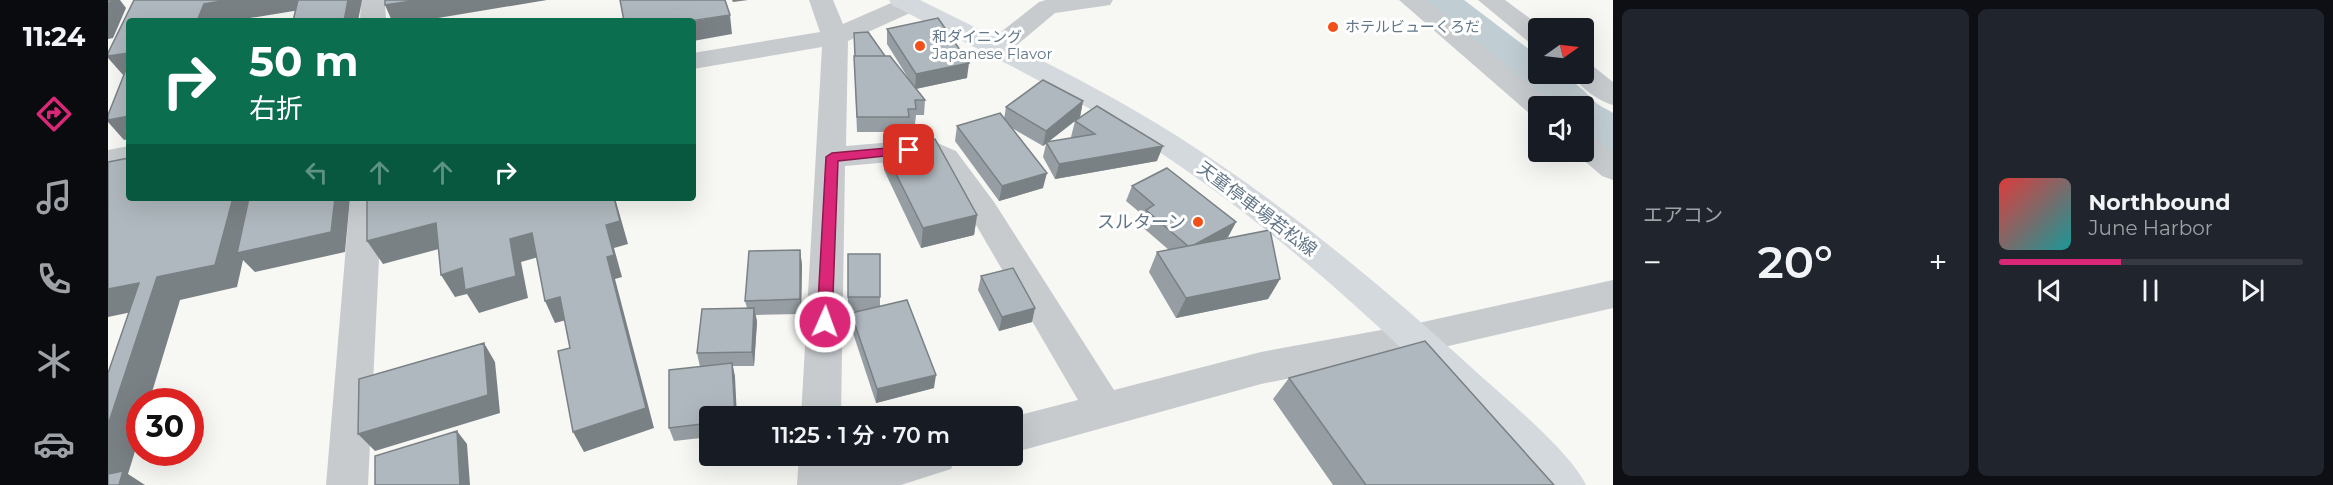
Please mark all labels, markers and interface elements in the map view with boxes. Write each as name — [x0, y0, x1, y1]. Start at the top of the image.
place label: ホテルビューくろだ — [1345, 17, 1480, 36]
north arrow — [1528, 18, 1594, 84]
map controls — [1528, 18, 1594, 162]
text: 11:24 — [23, 20, 85, 53]
marker: ホテルビューくろだ — [1326, 20, 1340, 34]
place label: 和ダイニング Japanese Flavor — [931, 27, 1052, 63]
text: 50 m — [249, 35, 358, 87]
marker: 和ダイニング Japanese Flavor — [913, 39, 927, 53]
icon: right — [150, 42, 228, 120]
text: 右折 — [249, 92, 303, 125]
icon: directions — [33, 93, 75, 135]
button: sound — [1528, 96, 1594, 162]
pin — [883, 124, 934, 175]
icon: arrive — [892, 133, 925, 166]
icon: left — [300, 156, 333, 189]
icon: ahead — [363, 156, 396, 189]
icon: ahead — [426, 156, 459, 189]
icon: right — [489, 156, 522, 189]
street label: 天童停車場若松線 — [1193, 157, 1321, 261]
icon: music — [33, 176, 75, 218]
text: Northbound — [2089, 189, 2231, 216]
text: エアコン — [1643, 203, 1723, 227]
place label: スルターン — [1097, 211, 1186, 233]
marker: スルターン — [1191, 215, 1205, 229]
text: June Harbor — [2089, 216, 2213, 240]
text: 20° — [1758, 234, 1833, 289]
text: − — [1643, 242, 1662, 282]
text: + — [1929, 242, 1948, 282]
icon: phone — [33, 258, 75, 300]
icon: previous — [2033, 274, 2066, 307]
icon: pause — [2134, 274, 2167, 307]
icon: next — [2236, 274, 2269, 307]
position arrow — [793, 290, 857, 354]
icon: climate — [33, 340, 75, 382]
speed limit sign: 30 — [126, 388, 204, 466]
text: 11:25 · 1 分 · 70 m — [772, 422, 950, 449]
icon: car — [33, 423, 75, 465]

